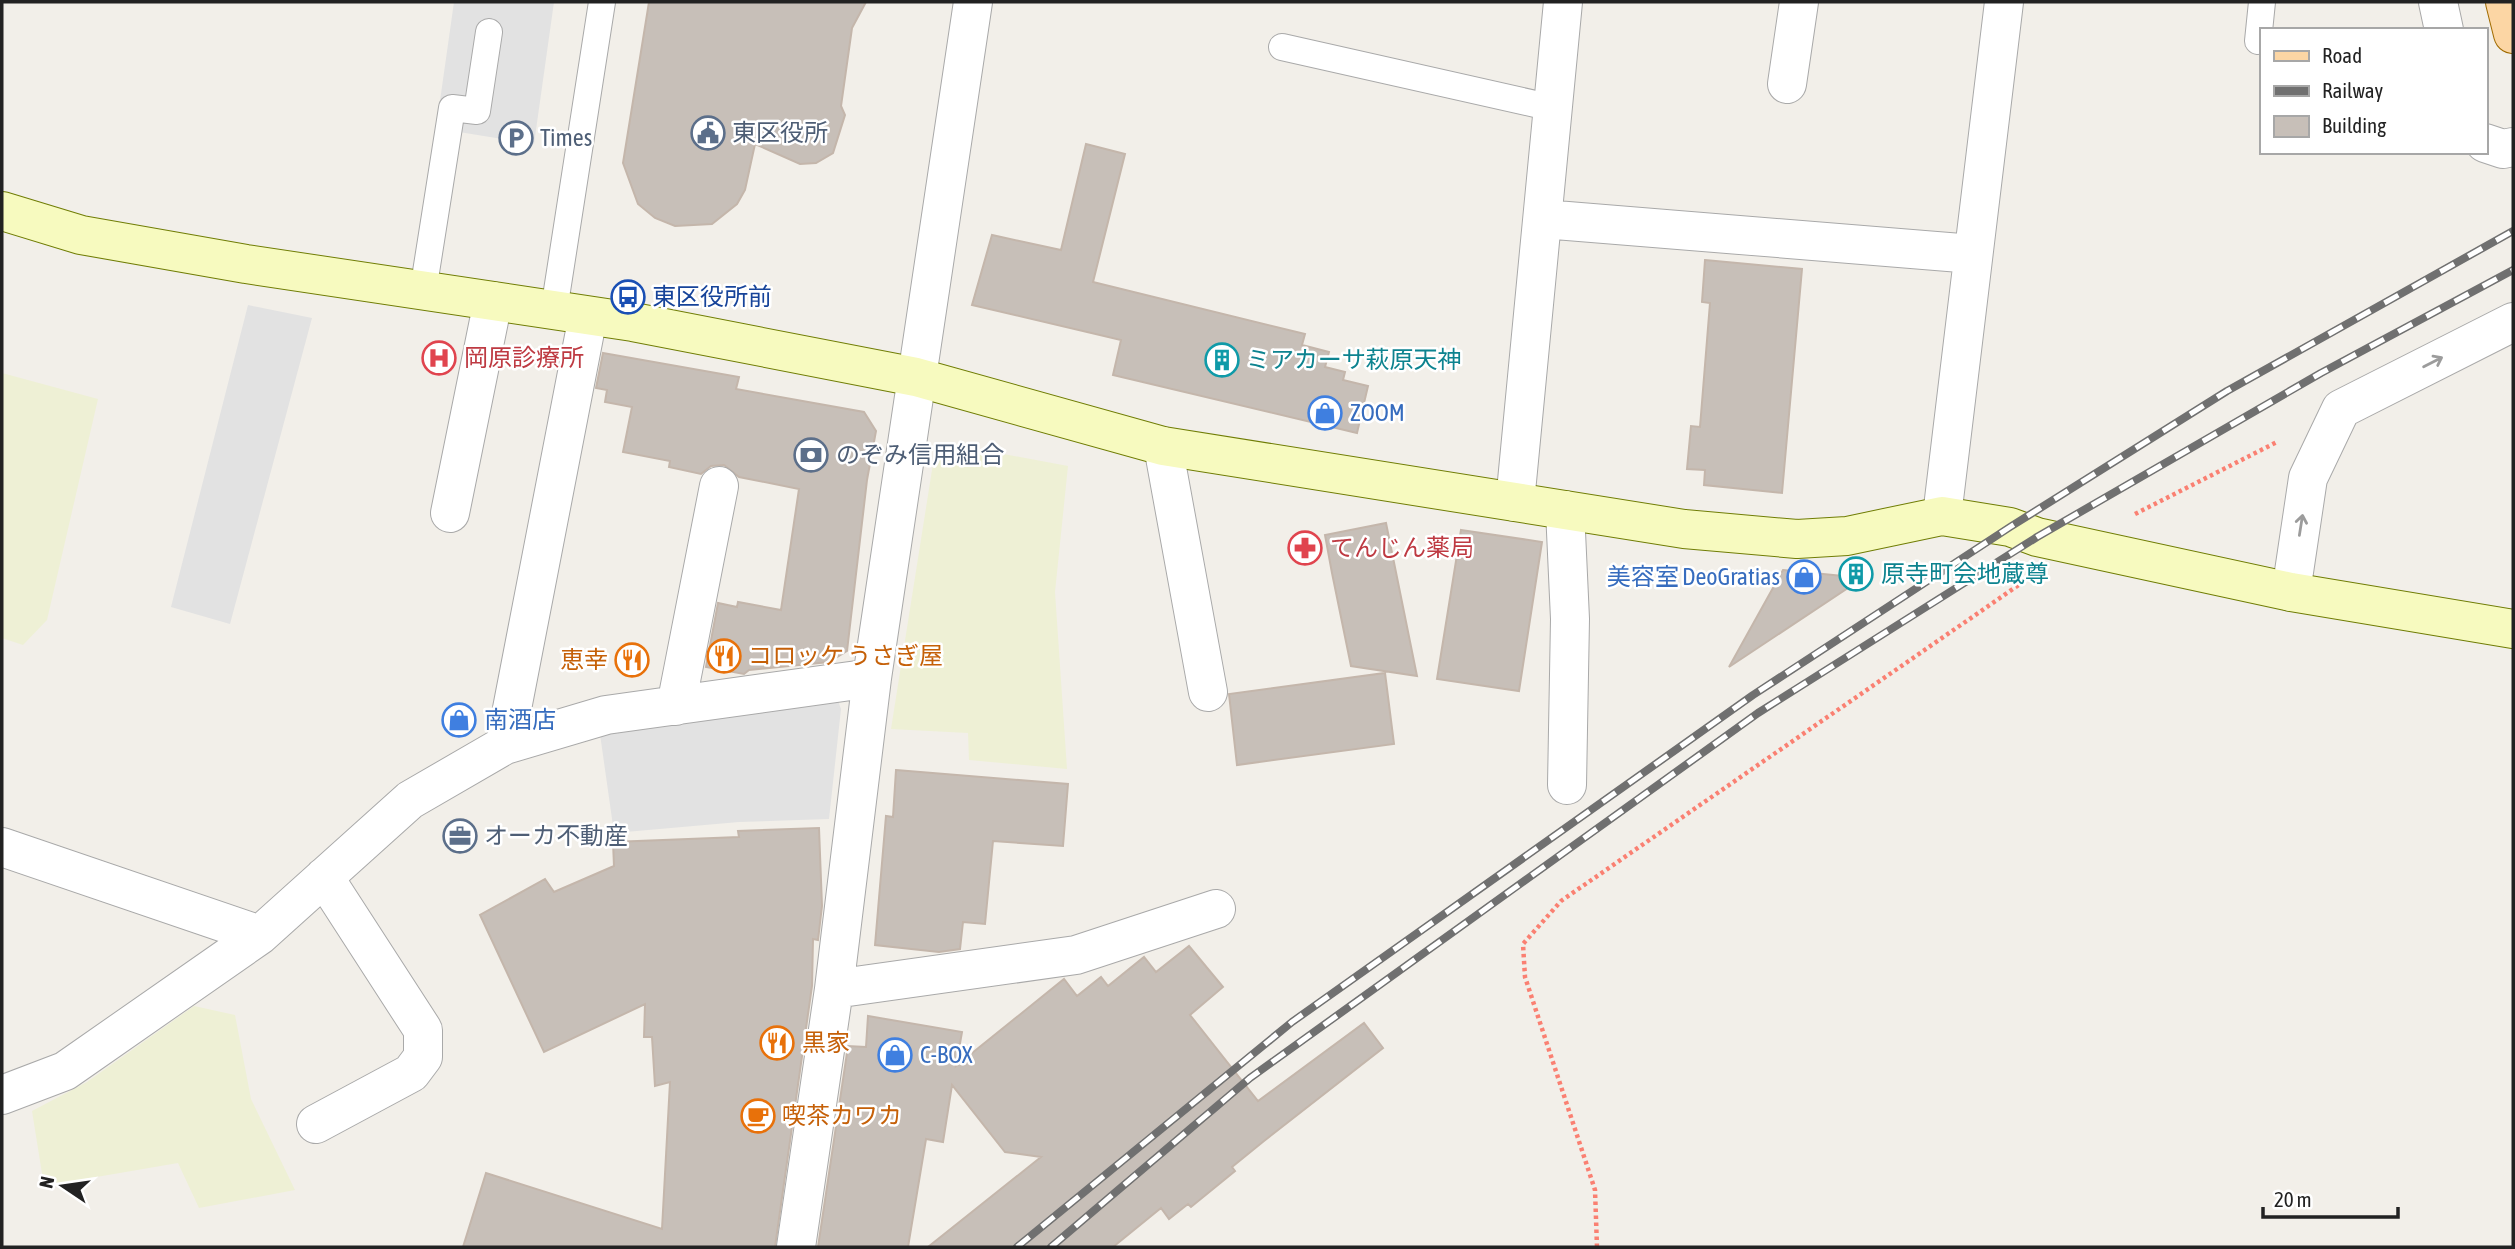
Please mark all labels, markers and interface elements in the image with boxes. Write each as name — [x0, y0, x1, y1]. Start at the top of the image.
legend — [2260, 28, 2487, 154]
text: Road — [2322, 43, 2362, 67]
text: Railway — [2322, 78, 2384, 102]
text: Building — [2322, 113, 2386, 137]
public building icon: 東区役所 — [689, 114, 727, 152]
parking icon: Times — [497, 119, 535, 157]
place label: 東区役所 — [732, 119, 828, 146]
place label: Times — [540, 124, 592, 151]
bus stop icon: 東区役所前 — [609, 278, 647, 316]
place label: 東区役所前 — [652, 283, 772, 310]
hospital icon: 岡原診療所 — [420, 339, 458, 377]
building icon: ミアカーサ萩原天神 — [1203, 341, 1241, 379]
place label: 岡原診療所 — [464, 344, 584, 371]
place label: ミアカーサ萩原天神 — [1246, 346, 1462, 373]
one-way arrow — [2423, 355, 2443, 369]
shop icon: ZOOM — [1306, 394, 1344, 432]
place label: ZOOM — [1350, 399, 1405, 426]
bank icon: のぞみ信用組合 — [792, 436, 830, 474]
place label: のぞみ信用組合 — [836, 441, 1004, 468]
one-way arrow — [2295, 514, 2308, 537]
pharmacy icon: てんじん薬局 — [1286, 529, 1324, 567]
place label: てんじん薬局 — [1330, 534, 1474, 561]
building icon: 原寺町会地蔵尊 — [1837, 555, 1875, 593]
shop icon: 美容室 DeoGratias — [1785, 558, 1823, 596]
place label: 原寺町会地蔵尊 — [1881, 560, 2049, 587]
place label: 美容室 DeoGratias — [1607, 563, 1780, 590]
restaurant icon: コロッケ うさぎ屋 — [705, 637, 743, 675]
restaurant icon: 恵幸 — [613, 641, 651, 679]
place label: コロッケ うさぎ屋 — [748, 642, 943, 669]
place label: 恵幸 — [560, 646, 608, 673]
shop icon: 南酒店 — [440, 701, 478, 739]
place label: 南酒店 — [484, 706, 556, 733]
office icon: オーカ不動産 — [441, 817, 479, 855]
place label: オーカ不動産 — [484, 822, 628, 849]
restaurant icon: 黒家 — [758, 1024, 796, 1062]
place label: 黒家 — [802, 1029, 850, 1056]
shop icon: C-BOX — [876, 1036, 914, 1074]
place label: C-BOX — [920, 1041, 973, 1068]
cafe icon: 喫茶カワカ — [739, 1097, 777, 1135]
place label: 喫茶カワカ — [782, 1102, 902, 1129]
north arrow — [28, 1151, 98, 1221]
text: N — [34, 1174, 58, 1190]
scale bar — [2263, 1176, 2398, 1220]
text: 20 m — [2274, 1187, 2312, 1211]

